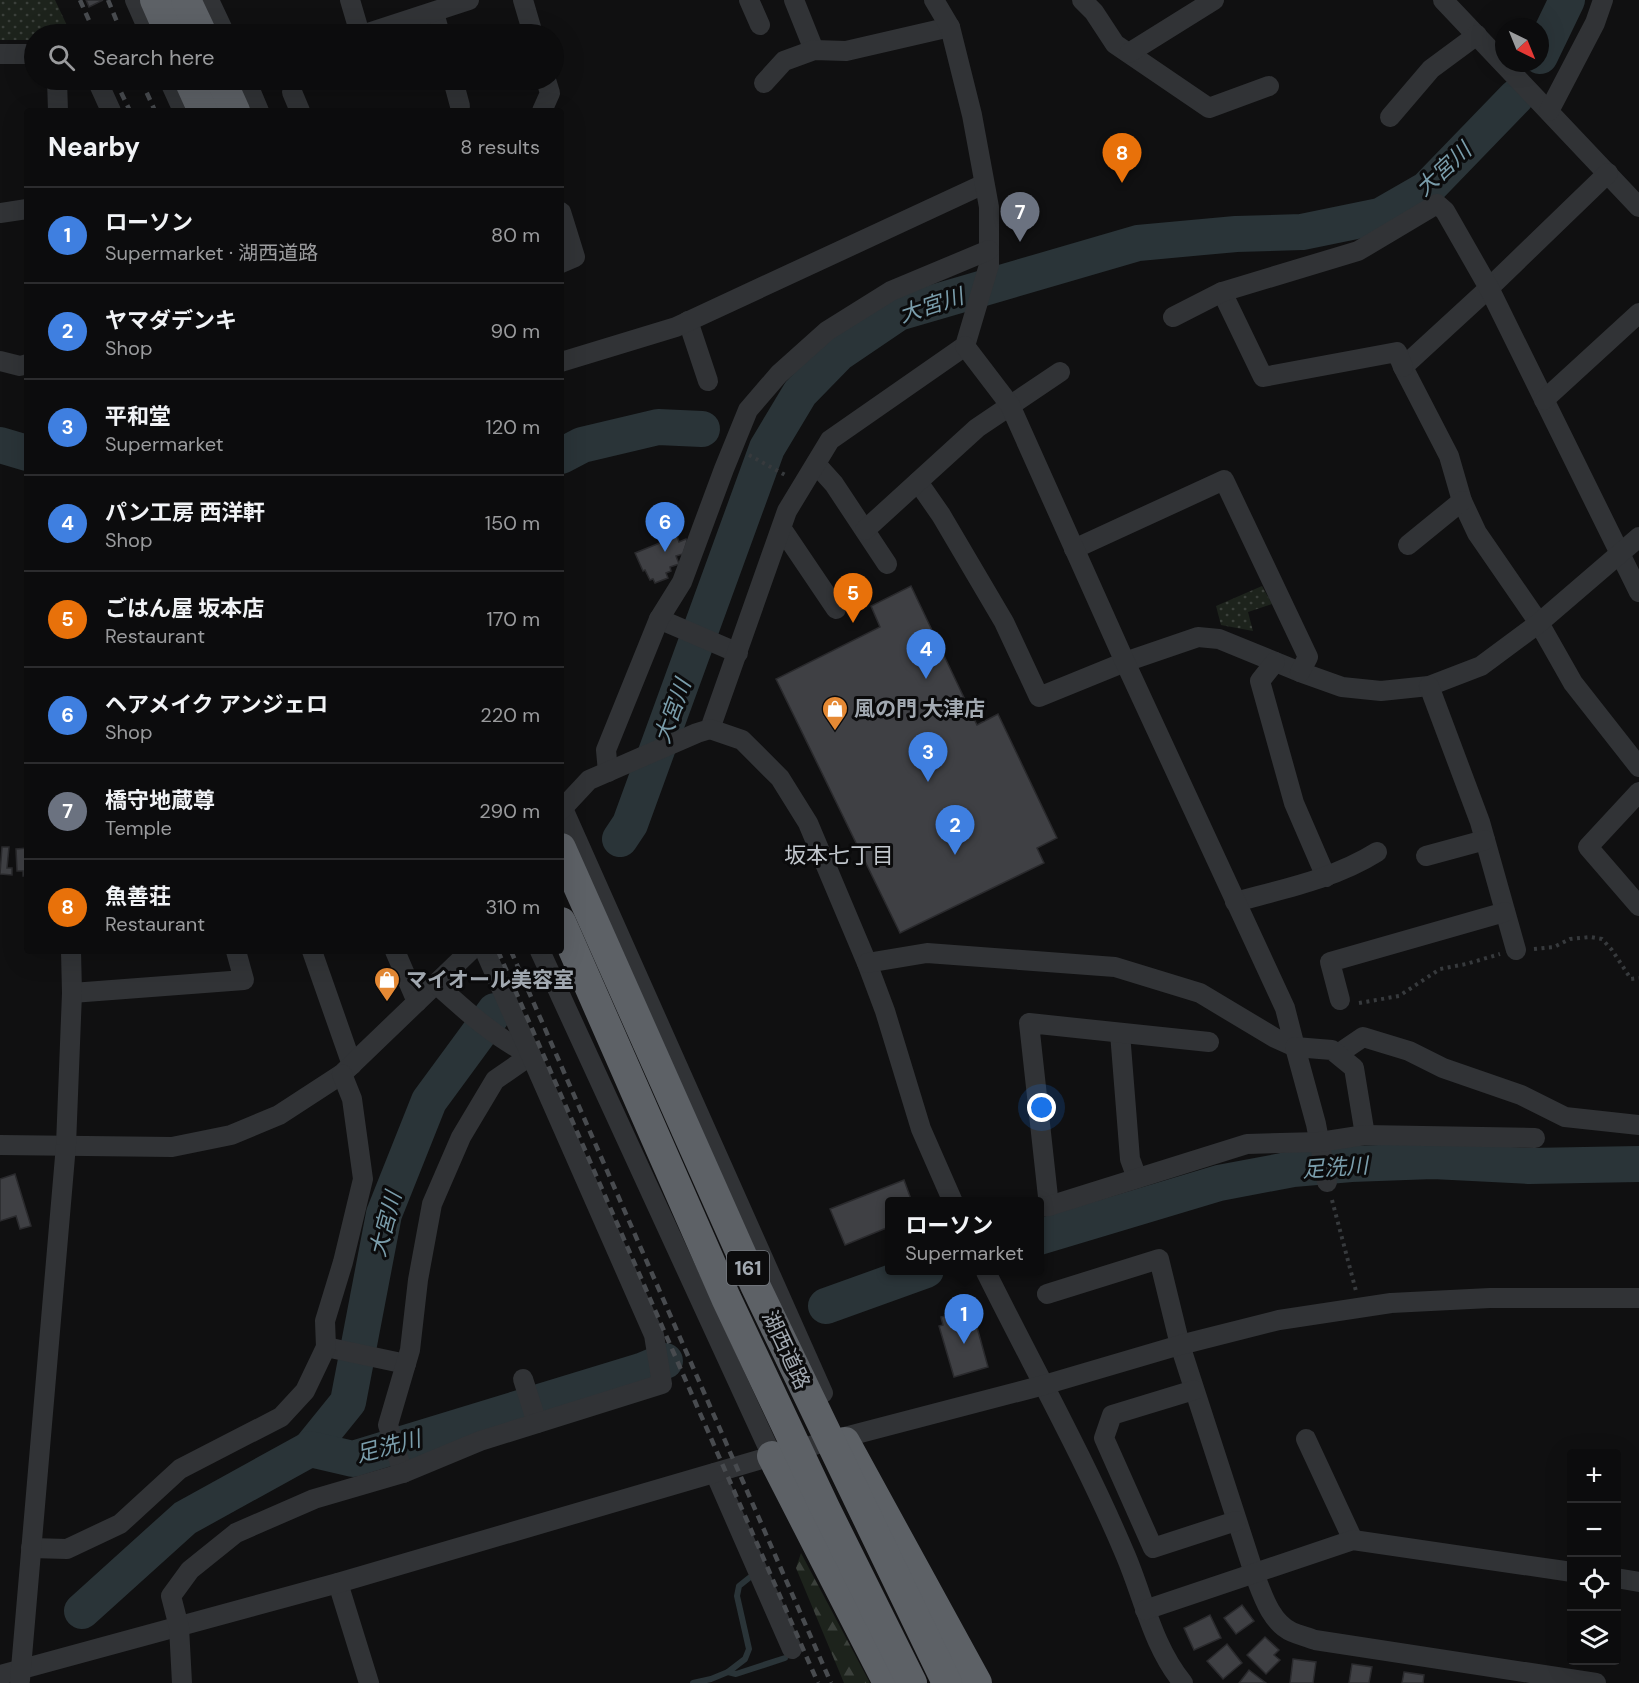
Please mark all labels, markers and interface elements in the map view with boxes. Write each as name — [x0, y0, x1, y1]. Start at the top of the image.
north arrow — [1495, 18, 1549, 72]
search box — [24, 24, 564, 90]
icon: search — [45, 41, 78, 74]
text: Search here — [93, 43, 214, 72]
text: Nearby — [48, 130, 140, 164]
text: 8 results — [460, 134, 540, 160]
pin: 8 — [1102, 134, 1142, 183]
water label: 大宮川 — [1409, 135, 1479, 202]
pin: 7 — [1000, 192, 1040, 242]
text: ローソン — [105, 208, 193, 237]
text: 1 — [64, 222, 71, 248]
text: 80 m — [491, 222, 540, 248]
text: Supermarket · 湖西道路 — [105, 240, 318, 266]
water label: 大宮川 — [895, 281, 969, 329]
text: ヤマダデンキ — [105, 306, 237, 335]
text: 2 — [62, 318, 73, 344]
text: 90 m — [491, 318, 540, 344]
text: Shop — [105, 335, 152, 361]
text: 平和堂 — [105, 402, 171, 431]
text: 3 — [61, 414, 74, 440]
text: 120 m — [486, 414, 540, 440]
text: Supermarket — [105, 431, 224, 457]
text: パン工房 西洋軒 — [105, 498, 265, 527]
pin: 6 — [646, 502, 684, 552]
text: 4 — [61, 510, 74, 536]
text: 150 m — [485, 510, 540, 536]
text: Shop — [105, 527, 152, 553]
pin: 5 — [834, 574, 872, 623]
text: ごはん屋 坂本店 — [105, 594, 264, 623]
text: 5 — [61, 606, 74, 632]
text: 170 m — [487, 606, 540, 632]
text: Restaurant — [105, 623, 205, 649]
pin: 4 — [906, 630, 946, 679]
water label: 大宮川 — [648, 673, 698, 747]
text: ヘアメイク アンジェロ — [105, 690, 328, 719]
shop icon: 風の門 大津店 — [820, 694, 850, 732]
place label: 風の門 大津店 — [854, 695, 985, 723]
text: 6 — [61, 702, 74, 728]
text: 220 m — [480, 702, 540, 728]
text: Shop — [105, 719, 152, 745]
pin: 3 — [908, 732, 948, 782]
text: 橋守地蔵尊 — [105, 786, 215, 815]
text: 7 — [62, 798, 73, 824]
text: 290 m — [479, 798, 540, 824]
pin: 2 — [936, 806, 974, 855]
text: Temple — [105, 815, 172, 841]
district label: 坂本七丁目 — [784, 841, 894, 870]
text: 魚善荘 — [105, 882, 171, 911]
text: 8 — [61, 894, 74, 920]
text: 310 m — [485, 894, 540, 920]
text: Restaurant — [105, 911, 205, 937]
shop icon: マイオール美容室 — [372, 965, 402, 1003]
place label: マイオール美容室 — [406, 966, 574, 994]
your location — [1027, 1093, 1056, 1122]
water label: 足洗川 — [1301, 1151, 1371, 1184]
water label: 大宮川 — [363, 1187, 409, 1260]
popup — [885, 1197, 1044, 1275]
text: ローソン — [905, 1211, 993, 1240]
text: Supermarket — [905, 1240, 1024, 1266]
road number: 161 — [727, 1251, 769, 1285]
pin: 1 — [944, 1294, 984, 1344]
street label: 湖西道路 — [756, 1306, 816, 1394]
water label: 足洗川 — [352, 1423, 426, 1469]
map controls — [1567, 1449, 1621, 1665]
button: + — [1567, 1449, 1621, 1503]
button: − — [1567, 1503, 1621, 1557]
button: locate — [1567, 1557, 1621, 1611]
button: layers — [1567, 1611, 1621, 1665]

